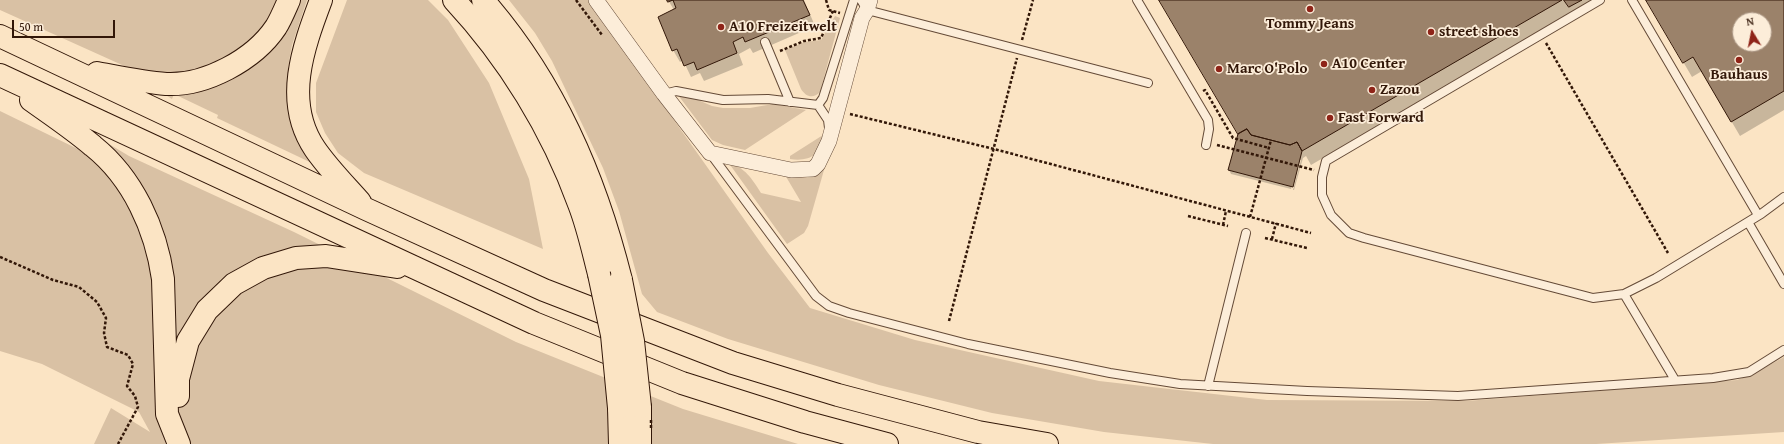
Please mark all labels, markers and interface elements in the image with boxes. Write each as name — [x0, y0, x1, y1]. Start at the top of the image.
marker: Tommy Jeans — [1305, 4, 1315, 14]
scale bar — [14, 12, 117, 38]
north arrow — [1732, 12, 1772, 52]
text: N — [1745, 13, 1755, 30]
place label: Tommy Jeans — [1266, 15, 1354, 33]
text: 50 m — [19, 18, 43, 35]
place label: A10 Freizeitwelt — [729, 18, 837, 36]
marker: A10 Freizeitwelt — [716, 22, 726, 32]
place label: street shoes — [1439, 23, 1519, 41]
marker: street shoes — [1426, 27, 1436, 37]
place label: A10 Center — [1332, 55, 1405, 73]
marker: Bauhaus — [1734, 55, 1744, 65]
marker: A10 Center — [1319, 59, 1329, 69]
place label: Marc O'Polo — [1227, 60, 1307, 78]
marker: Marc O'Polo — [1214, 64, 1224, 74]
place label: Bauhaus — [1710, 66, 1768, 84]
place label: Zazou — [1380, 81, 1420, 99]
marker: Zazou — [1367, 85, 1377, 95]
place label: Fast Forward — [1338, 109, 1424, 127]
marker: Fast Forward — [1325, 113, 1335, 123]

